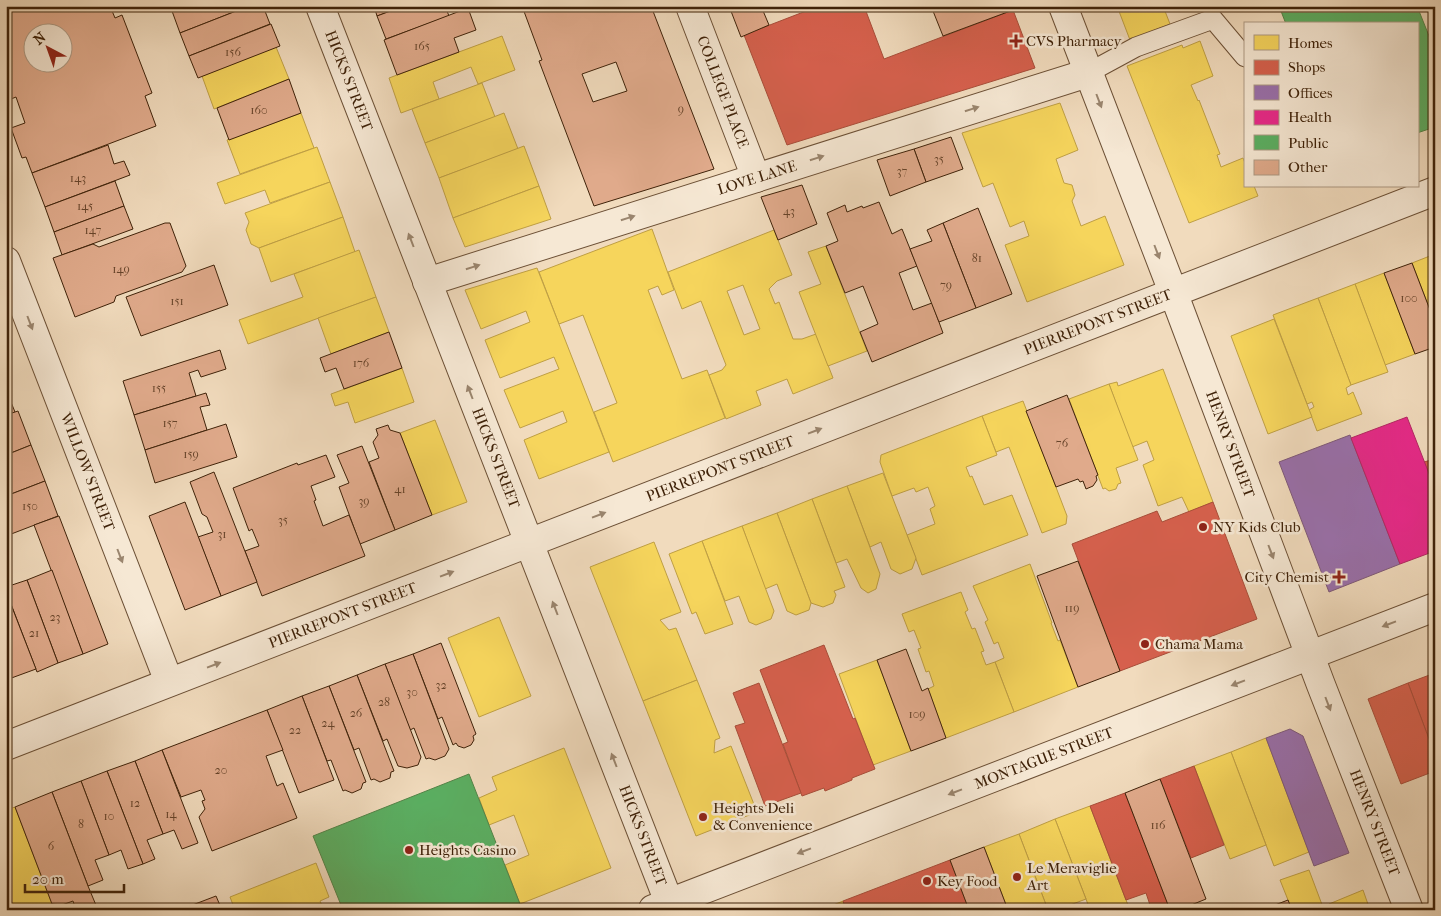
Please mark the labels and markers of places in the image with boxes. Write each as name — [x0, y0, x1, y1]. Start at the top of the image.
place label: CVS Pharmacy — [1026, 32, 1123, 50]
marker: CVS Pharmacy — [1010, 35, 1022, 47]
place label: NY Kids Club — [1213, 518, 1301, 536]
marker: NY Kids Club — [1197, 521, 1209, 533]
place label: City Chemist — [1244, 568, 1330, 586]
marker: City Chemist — [1333, 571, 1345, 583]
place label: Chama Mama — [1155, 635, 1244, 653]
marker: Chama Mama — [1139, 638, 1151, 650]
place label: Heights Deli & Convenience — [713, 799, 813, 834]
marker: Heights Deli & Convenience — [697, 811, 709, 823]
place label: Heights Casino — [419, 841, 517, 859]
marker: Heights Casino — [403, 844, 415, 856]
place label: Le Meraviglie Art — [1026, 859, 1117, 894]
marker: Le Meraviglie Art — [1011, 871, 1023, 883]
place label: Key Food — [937, 872, 998, 890]
marker: Key Food — [921, 875, 933, 887]

